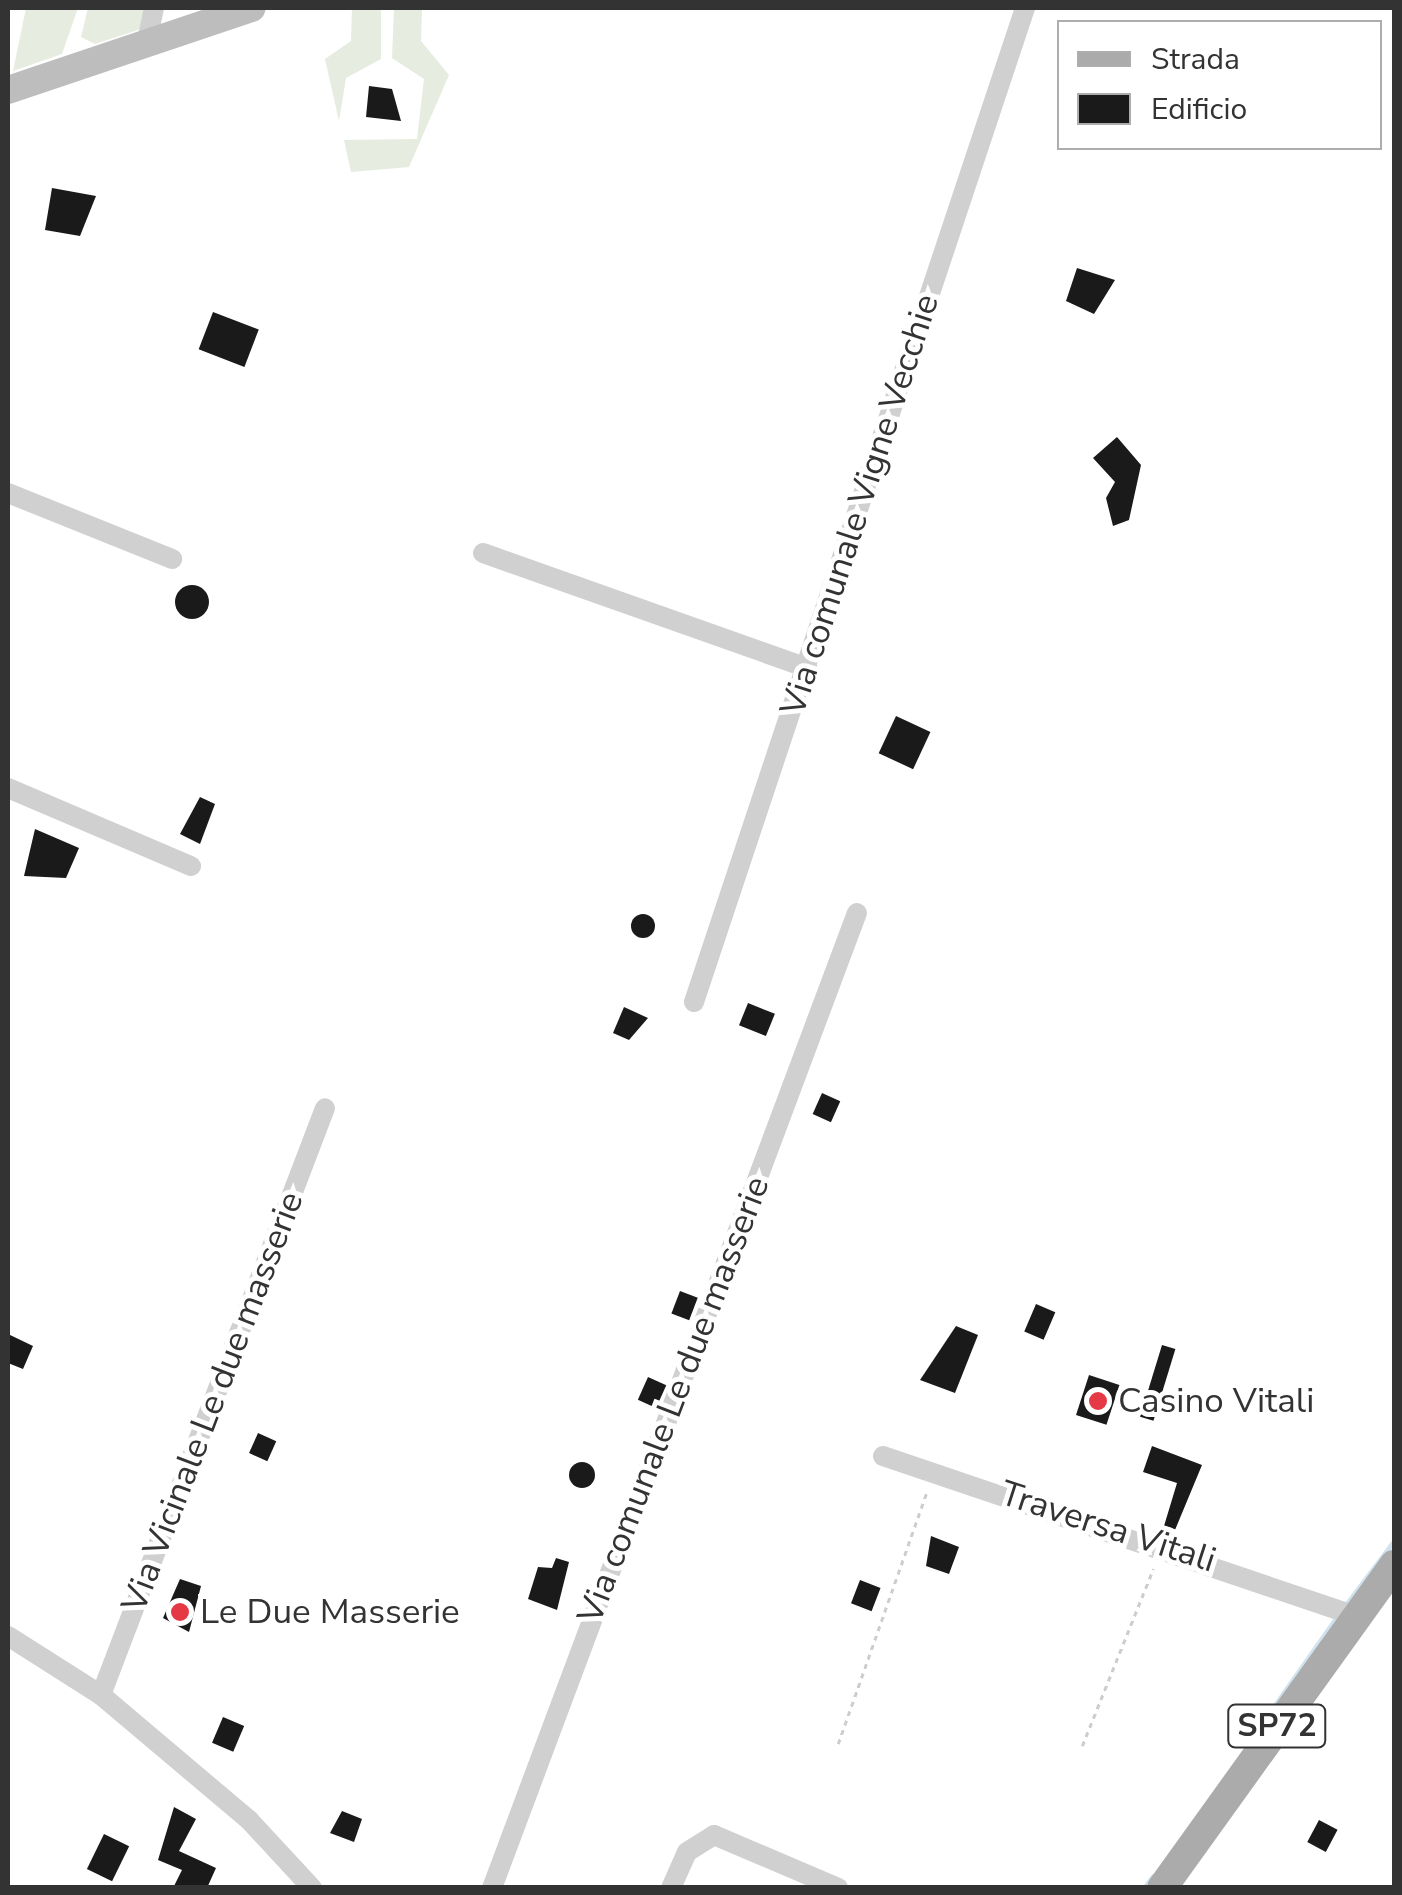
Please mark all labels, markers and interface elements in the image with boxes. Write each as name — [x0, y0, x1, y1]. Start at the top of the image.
legend — [1057, 20, 1382, 150]
text: Strada — [1151, 39, 1240, 80]
text: Edificio — [1151, 89, 1247, 130]
street label: Via comunale Vigne Vecchie — [772, 289, 948, 721]
street label: Via comunale Le due masserie — [569, 1171, 779, 1629]
street label: Via Vicinale Le due masserie — [113, 1186, 313, 1618]
place label: Casino Vitali — [1118, 1380, 1314, 1422]
marker: Casino Vitali — [1087, 1390, 1109, 1412]
street label: Traversa Vitali — [995, 1472, 1221, 1582]
place label: Le Due Masserie — [200, 1591, 460, 1633]
marker: Le Due Masserie — [169, 1601, 191, 1623]
road number: SP72 — [1227, 1699, 1327, 1753]

